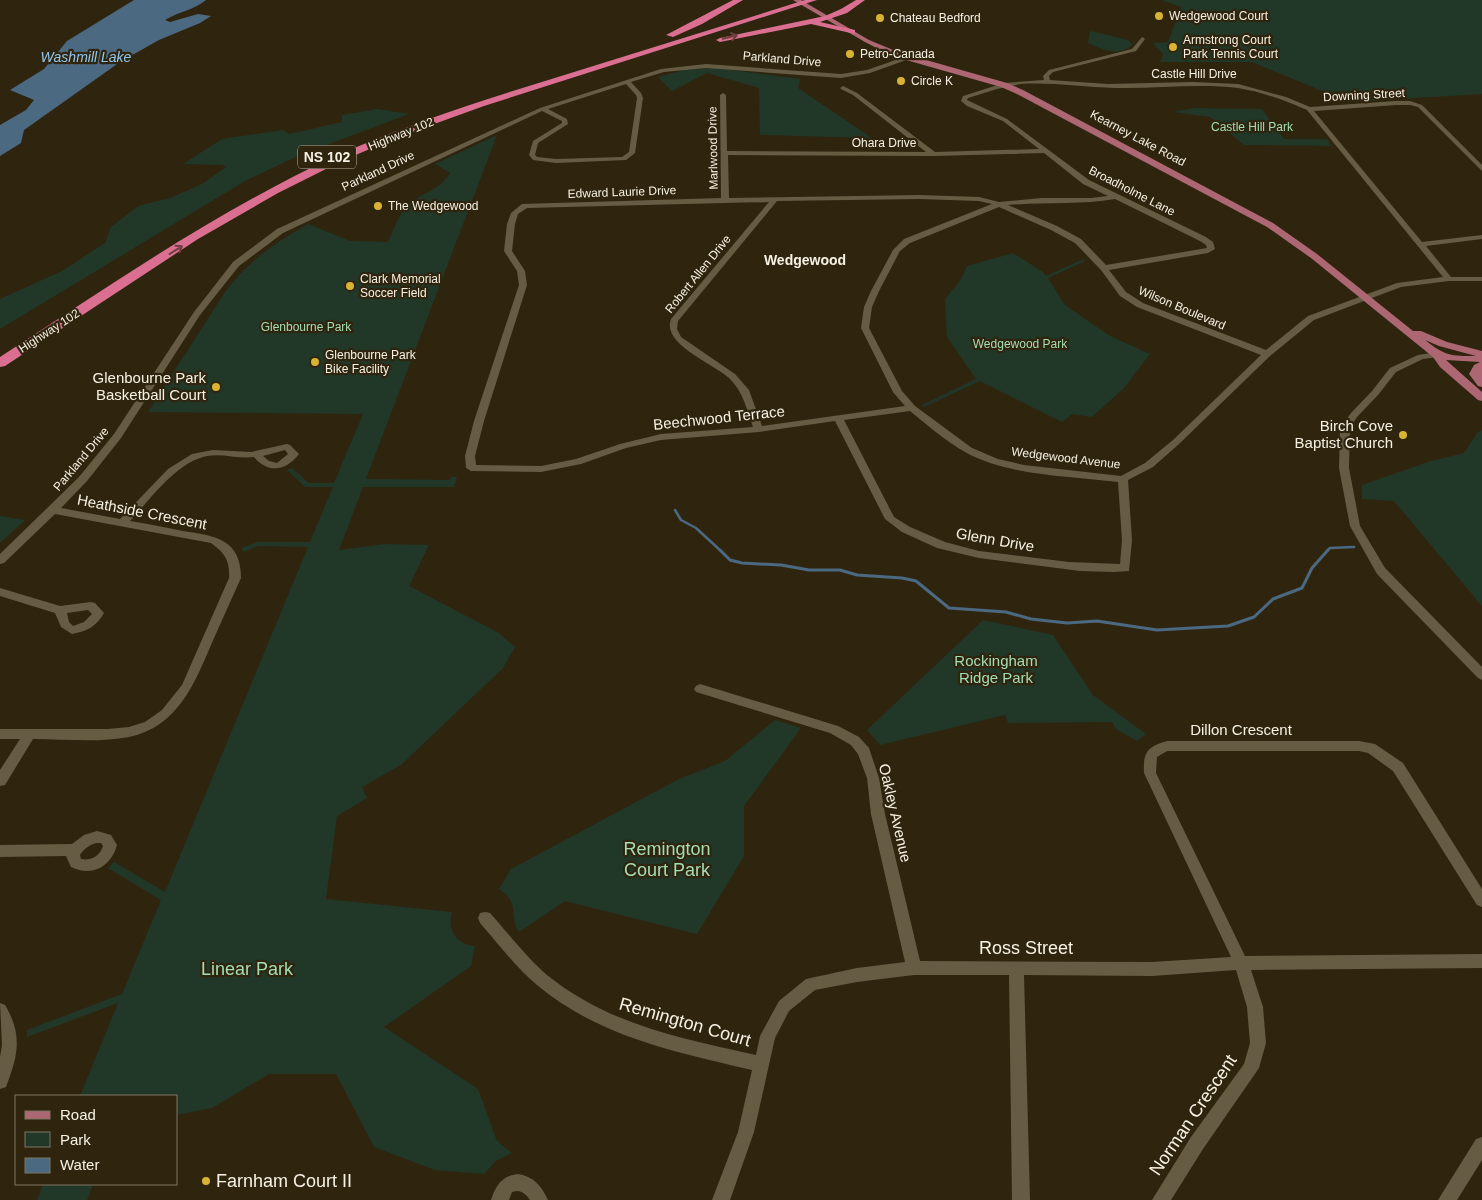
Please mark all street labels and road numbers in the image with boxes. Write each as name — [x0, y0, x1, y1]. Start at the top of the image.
street label: Parkland Drive — [742, 49, 822, 69]
street label: Castle Hill Drive — [1151, 67, 1237, 81]
street label: Downing Street — [1323, 86, 1406, 104]
street label: Marlwood Drive — [705, 106, 721, 190]
street label: Kearney Lake Road — [1088, 107, 1188, 169]
street label: Highway 102 — [366, 114, 436, 153]
street label: Ohara Drive — [852, 136, 917, 150]
road number: NS 102 — [298, 146, 356, 168]
street label: Parkland Drive — [339, 148, 417, 194]
street label: Broadholme Lane — [1087, 163, 1178, 219]
street label: Edward Laurie Drive — [567, 183, 677, 201]
street label: Robert Allen Drive — [662, 232, 734, 316]
street label: Wilson Boulevard — [1136, 283, 1228, 333]
street label: Highway 102 — [16, 306, 82, 356]
street label: Beechwood Terrace — [652, 402, 786, 433]
street label: Parkland Drive — [50, 424, 112, 494]
street label: Wedgewood Avenue — [1011, 444, 1122, 472]
street label: Heathside Crescent — [76, 491, 209, 533]
street label: Glenn Drive — [955, 524, 1036, 555]
street label: Dillon Crescent — [1190, 721, 1293, 738]
street label: Oakley Avenue — [876, 762, 915, 864]
street label: Ross Street — [979, 938, 1073, 958]
street label: Remington Court — [617, 994, 753, 1050]
street label: Norman Crescent — [1145, 1051, 1241, 1179]

